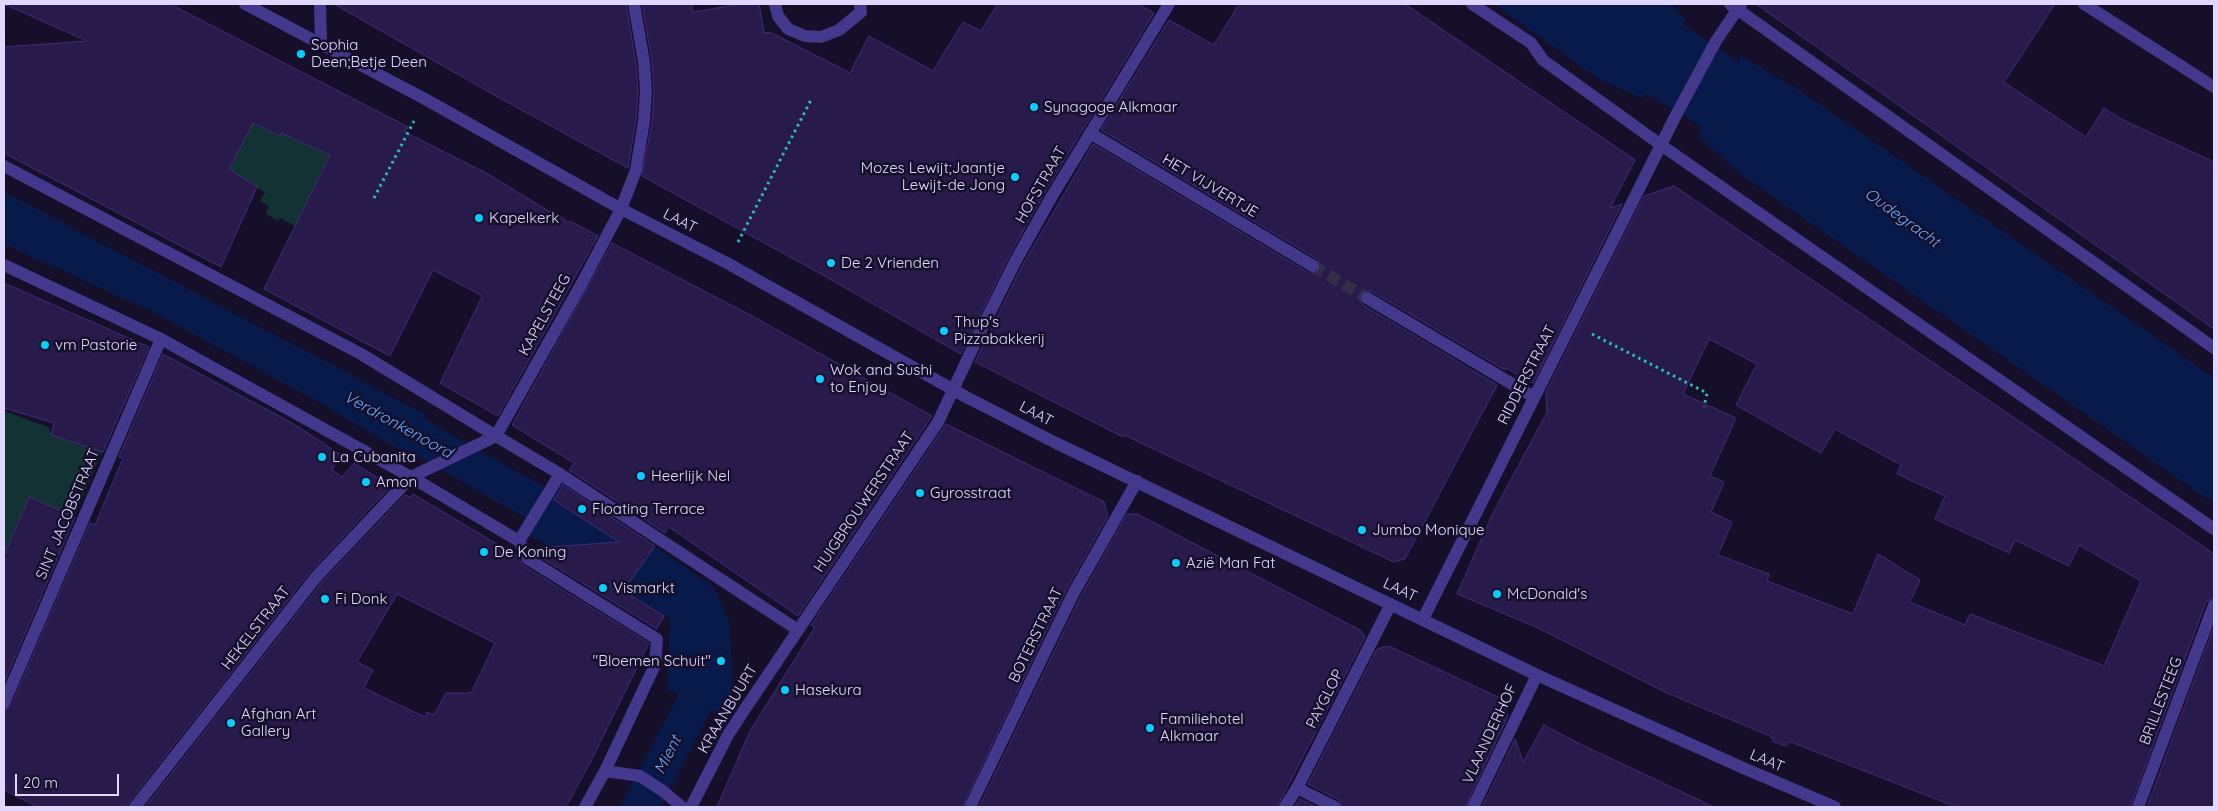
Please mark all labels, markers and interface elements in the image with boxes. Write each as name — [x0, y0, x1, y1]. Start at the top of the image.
place label: Sophia Deen;Betje Deen — [311, 36, 427, 71]
marker: Sophia Deen;Betje Deen — [295, 48, 307, 60]
place label: Synagoge Alkmaar — [1044, 98, 1177, 116]
marker: Synagoge Alkmaar — [1028, 101, 1040, 113]
street label: HOFSTRAAT — [1012, 143, 1070, 227]
street label: HET VIJVERTJE — [1159, 150, 1261, 222]
place label: Mozes Lewijt;Jaantje Lewijt-de Jong — [861, 159, 1005, 194]
marker: Mozes Lewijt;Jaantje Lewijt-de Jong — [1009, 171, 1021, 183]
water label: Oudegracht — [1861, 184, 1943, 252]
street label: LAAT — [660, 205, 700, 237]
place label: Kapelkerk — [489, 209, 559, 227]
marker: Kapelkerk — [473, 212, 485, 224]
place label: De 2 Vrienden — [841, 254, 939, 272]
marker: De 2 Vrienden — [825, 257, 837, 269]
street label: KAPELSTEEG — [515, 271, 575, 359]
place label: Thup's Pizzabakkerij — [954, 313, 1045, 348]
street label: RIDDERSTRAAT — [1494, 322, 1560, 428]
marker: Thup's Pizzabakkerij — [938, 325, 950, 337]
place label: vm Pastorie — [55, 336, 137, 354]
marker: vm Pastorie — [39, 339, 51, 351]
place label: Wok and Sushi to Enjoy — [830, 361, 932, 396]
marker: Wok and Sushi to Enjoy — [814, 373, 826, 385]
water label: Verdronkenoord — [340, 387, 456, 463]
street label: LAAT — [1016, 398, 1056, 430]
street label: HUIGBROUWERSTRAAT — [810, 428, 918, 576]
street label: SINT JACOBSTRAAT — [32, 446, 104, 582]
place label: La Cubanita — [332, 448, 416, 466]
marker: La Cubanita — [316, 451, 328, 463]
place label: Heerlijk Nel — [651, 467, 730, 485]
marker: Heerlijk Nel — [635, 470, 647, 482]
place label: Amon — [376, 473, 417, 491]
marker: Amon — [360, 476, 372, 488]
place label: Gyrosstraat — [930, 484, 1012, 502]
marker: Gyrosstraat — [914, 487, 926, 499]
place label: Floating Terrace — [592, 500, 705, 518]
marker: Floating Terrace — [576, 503, 588, 515]
place label: Jumbo Monique — [1372, 521, 1484, 539]
marker: Jumbo Monique — [1356, 524, 1368, 536]
place label: De Koning — [494, 543, 566, 561]
marker: De Koning — [478, 546, 490, 558]
place label: Azië Man Fat — [1186, 554, 1275, 572]
marker: Azië Man Fat — [1170, 557, 1182, 569]
street label: LAAT — [1380, 574, 1420, 606]
place label: Vismarkt — [613, 579, 675, 597]
marker: Vismarkt — [597, 582, 609, 594]
street label: HEKELSTRAAT — [218, 583, 294, 673]
street label: BOTERSTRAAT — [1005, 584, 1067, 686]
place label: McDonald's — [1507, 585, 1587, 603]
marker: McDonald's — [1491, 588, 1503, 600]
place label: Fi Donk — [335, 590, 387, 608]
marker: Fi Donk — [319, 593, 331, 605]
place label: "Bloemen Schuit" — [592, 652, 711, 670]
street label: BRILLESTEEG — [2136, 654, 2186, 748]
marker: "Bloemen Schuit" — [715, 655, 727, 667]
street label: KRAANBUURT — [694, 661, 762, 757]
street label: PAYGLOP — [1302, 666, 1348, 732]
place label: Hasekura — [795, 681, 862, 699]
street label: VLAANDERHOF — [1459, 681, 1521, 787]
marker: Hasekura — [779, 684, 791, 696]
place label: Afghan Art Gallery — [241, 705, 316, 740]
place label: Familiehotel Alkmaar — [1160, 710, 1244, 745]
marker: Afghan Art Gallery — [225, 717, 237, 729]
marker: Familiehotel Alkmaar — [1144, 722, 1156, 734]
water label: Mient — [650, 733, 686, 777]
street label: LAAT — [1747, 746, 1787, 776]
scale bar — [18, 764, 121, 796]
text: 20 m — [23, 773, 58, 792]

